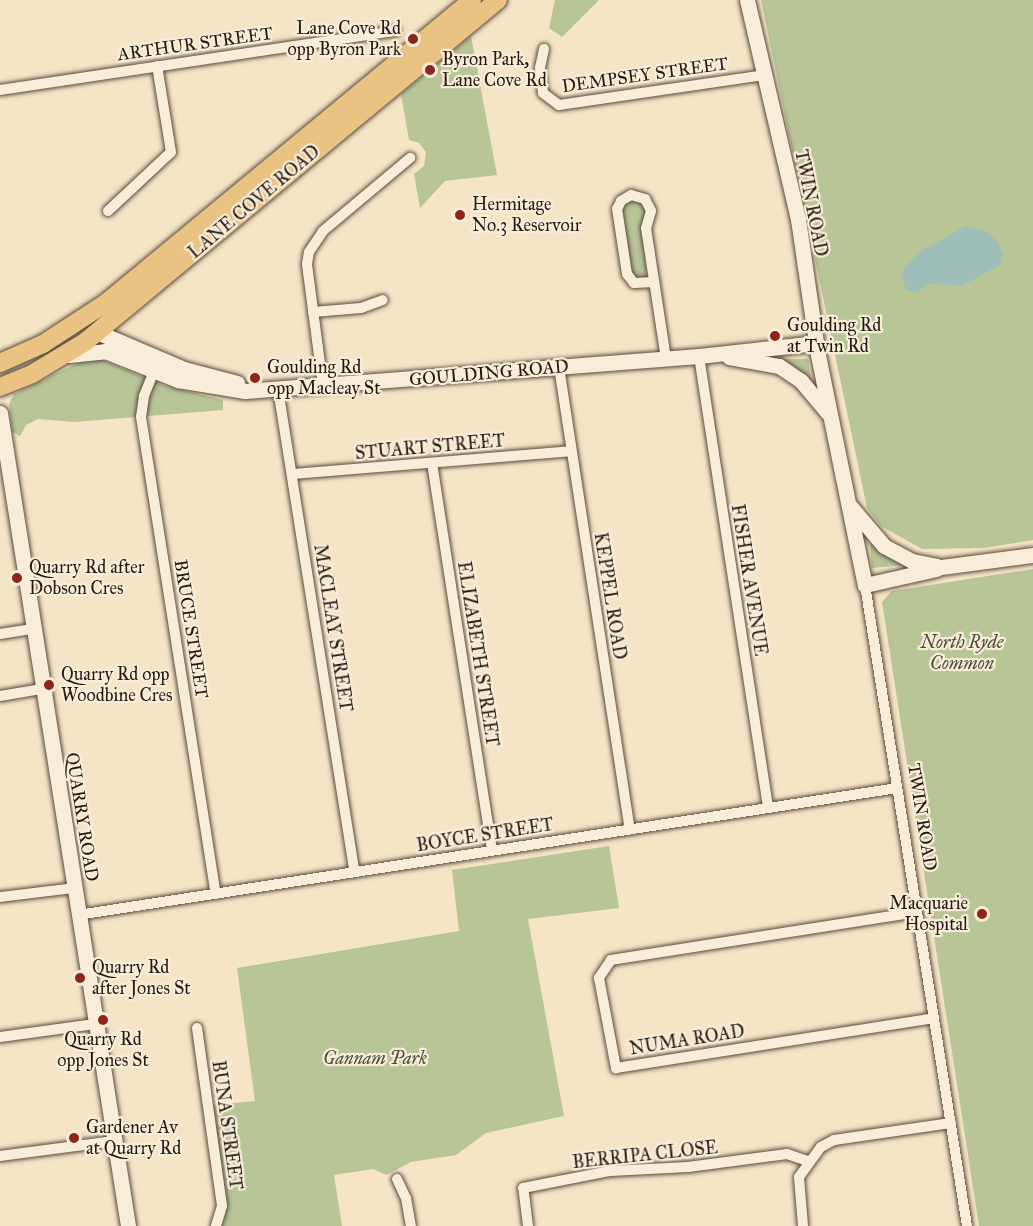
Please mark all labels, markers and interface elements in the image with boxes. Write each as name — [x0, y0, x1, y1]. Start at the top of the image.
place label: Lane Cove Rd opp Byron Park — [288, 18, 401, 60]
street label: ARTHUR STREET — [116, 22, 274, 66]
marker: Lane Cove Rd opp Byron Park — [406, 32, 420, 46]
place label: Byron Park, Lane Cove Rd — [442, 49, 547, 92]
street label: DEMPSEY STREET — [560, 53, 730, 97]
marker: Byron Park, Lane Cove Rd — [423, 63, 437, 77]
street label: LANE COVE ROAD — [184, 141, 324, 263]
street label: TWIN ROAD — [790, 148, 832, 258]
place label: Hermitage No.3 Reservoir — [472, 194, 581, 236]
marker: Hermitage No.3 Reservoir — [453, 208, 467, 222]
place label: Goulding Rd at Twin Rd — [787, 315, 881, 358]
marker: Goulding Rd at Twin Rd — [768, 329, 782, 343]
street label: GOULDING ROAD — [408, 355, 570, 391]
place label: Goulding Rd opp Macleay St — [267, 357, 381, 400]
marker: Goulding Rd opp Macleay St — [248, 371, 262, 385]
street label: STUART STREET — [354, 430, 506, 464]
street label: FISHER AVENUE — [726, 503, 772, 657]
street label: KEPPEL ROAD — [589, 531, 631, 661]
street label: MACLEAY STREET — [309, 543, 357, 713]
place label: Quarry Rd after Dobson Cres — [29, 557, 145, 600]
street label: BRUCE STREET — [169, 558, 213, 700]
street label: ELIZABETH STREET — [453, 560, 503, 748]
marker: Quarry Rd after Dobson Cres — [10, 571, 24, 585]
park label: North Ryde Common — [920, 632, 1004, 674]
place label: Quarry Rd opp Woodbine Cres — [61, 664, 172, 706]
marker: Quarry Rd opp Woodbine Cres — [42, 678, 56, 692]
street label: QUARRY ROAD — [61, 751, 103, 883]
street label: TWIN ROAD — [903, 762, 941, 872]
street label: BOYCE STREET — [415, 813, 555, 857]
place label: Macquarie Hospital — [889, 893, 968, 936]
marker: Macquarie Hospital — [973, 905, 991, 923]
place label: Quarry Rd after Jones St — [92, 957, 191, 1000]
marker: Quarry Rd after Jones St — [73, 971, 87, 985]
marker: Quarry Rd opp Jones St — [96, 1013, 110, 1027]
street label: NUMA ROAD — [628, 1020, 746, 1060]
place label: Quarry Rd opp Jones St — [57, 1029, 149, 1072]
park label: Gannam Park — [323, 1047, 427, 1069]
street label: BUNA STREET — [207, 1059, 247, 1191]
place label: Gardener Av at Quarry Rd — [86, 1117, 181, 1160]
marker: Gardener Av at Quarry Rd — [67, 1131, 81, 1145]
street label: BERRIPA CLOSE — [571, 1137, 719, 1173]

